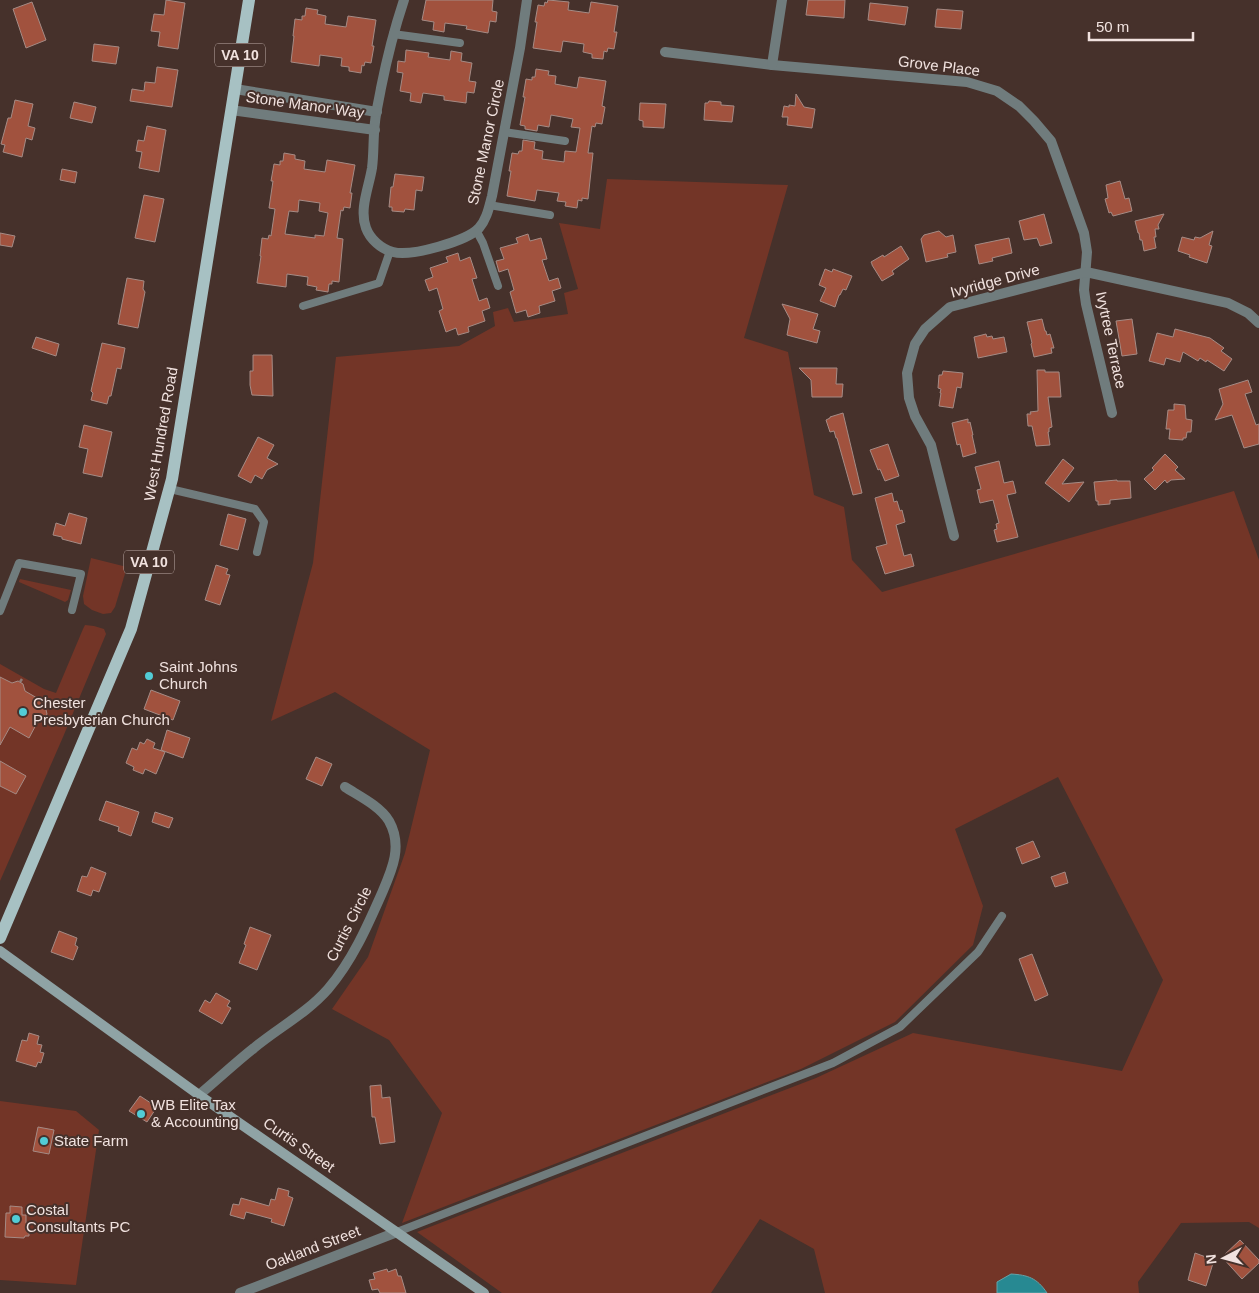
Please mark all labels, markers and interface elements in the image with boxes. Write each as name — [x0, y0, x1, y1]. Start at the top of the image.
scale bar — [1089, 10, 1193, 42]
text: 50 m — [1096, 18, 1129, 35]
road number: VA 10 — [215, 44, 265, 66]
street label: Grove Place — [897, 52, 981, 79]
street label: Stone Manor Circle — [464, 77, 507, 206]
street label: Stone Manor Way — [245, 88, 366, 121]
street label: Ivyridge Drive — [948, 260, 1041, 301]
street label: Ivytree Terrace — [1093, 290, 1130, 390]
street label: West Hundred Road — [140, 366, 181, 502]
road number: VA 10 — [124, 550, 174, 574]
place label: Saint Johns Church — [159, 658, 237, 692]
marker: Saint Johns Church — [143, 670, 155, 682]
place label: Chester Presbyterian Church — [33, 694, 170, 728]
marker: Chester Presbyterian Church — [17, 706, 29, 718]
street label: Curtis Circle — [322, 884, 375, 964]
place label: WB Elite Tax & Accounting — [151, 1096, 239, 1130]
marker: WB Elite Tax & Accounting — [135, 1108, 147, 1120]
street label: Curtis Street — [260, 1114, 339, 1176]
place label: State Farm — [54, 1132, 128, 1149]
marker: State Farm — [38, 1135, 50, 1147]
place label: Costal Consultants PC — [26, 1201, 130, 1235]
marker: Costal Consultants PC — [10, 1213, 22, 1225]
street label: Oakland Street — [263, 1221, 363, 1273]
north arrow — [1199, 1233, 1249, 1283]
text: N — [1203, 1253, 1220, 1265]

